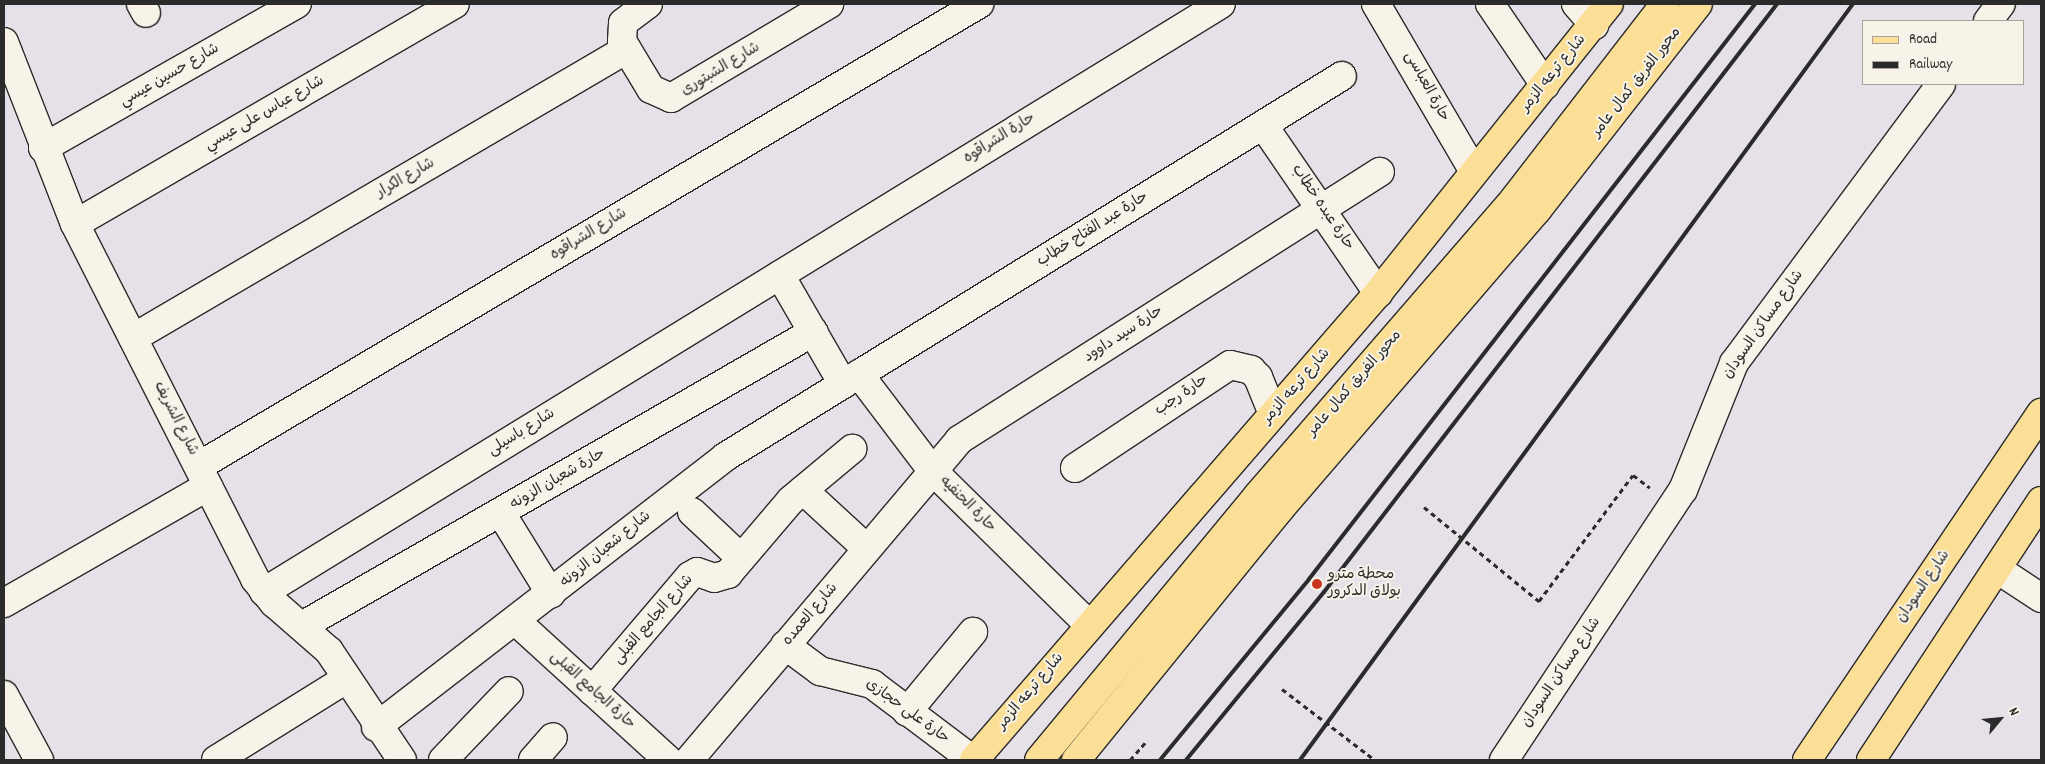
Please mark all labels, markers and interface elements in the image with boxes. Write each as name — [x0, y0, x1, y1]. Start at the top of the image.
legend — [1862, 20, 2025, 85]
street label: محور الفريق كمال عامر — [1588, 24, 1686, 142]
text: Road — [1909, 29, 1937, 51]
street label: شارع ترعه الزمر — [1517, 32, 1591, 116]
street label: شارع الشبتورى — [678, 39, 764, 101]
street label: شارع حسين عيسي — [117, 40, 223, 112]
street label: حارة العباسى — [1399, 49, 1453, 125]
text: Railway — [1909, 54, 1952, 76]
street label: شارع عباس على عيسي — [202, 72, 328, 156]
street label: حارة الشراقوه — [961, 110, 1039, 168]
street label: شارع الكرار — [373, 155, 439, 203]
street label: حارة عبده خطاب — [1287, 162, 1357, 254]
street label: حارة عبد الفتاح خطاب — [1034, 189, 1152, 271]
street label: شارع الشراقوه — [547, 205, 631, 265]
street label: شارع مساكن السودان — [1720, 267, 1808, 383]
street label: حارة سيد داوود — [1081, 303, 1167, 367]
street label: محور الفريق كمال عامر — [1304, 327, 1406, 441]
street label: شارع ترعه الزمر — [1259, 345, 1335, 429]
street label: حارة رجب — [1152, 372, 1212, 420]
street label: شارع الشريف — [149, 379, 201, 459]
street label: شارع باسيلى — [485, 405, 559, 461]
street label: حارة شعبان الزونه — [507, 445, 609, 515]
street label: حارة الحنفيه — [935, 473, 999, 537]
street label: شارع شعبان الزونه — [557, 508, 655, 592]
street label: شارع السودان — [1893, 547, 1955, 627]
place label: محطة مترو بولاق الدكرور — [1328, 566, 1401, 601]
street label: شارع الجامع القبلى — [610, 572, 698, 668]
marker: محطة مترو بولاق الدكرور — [1310, 577, 1324, 591]
street label: شارع العمده — [780, 580, 842, 650]
street label: شارع مساكن السودان — [1519, 615, 1605, 731]
street label: حارة الجامع القبلى — [546, 648, 638, 734]
street label: شارع ترعه الزمر — [994, 650, 1068, 734]
street label: حارة على حجازى — [862, 676, 952, 748]
north arrow — [1975, 694, 2025, 744]
text: N — [2003, 704, 2024, 720]

